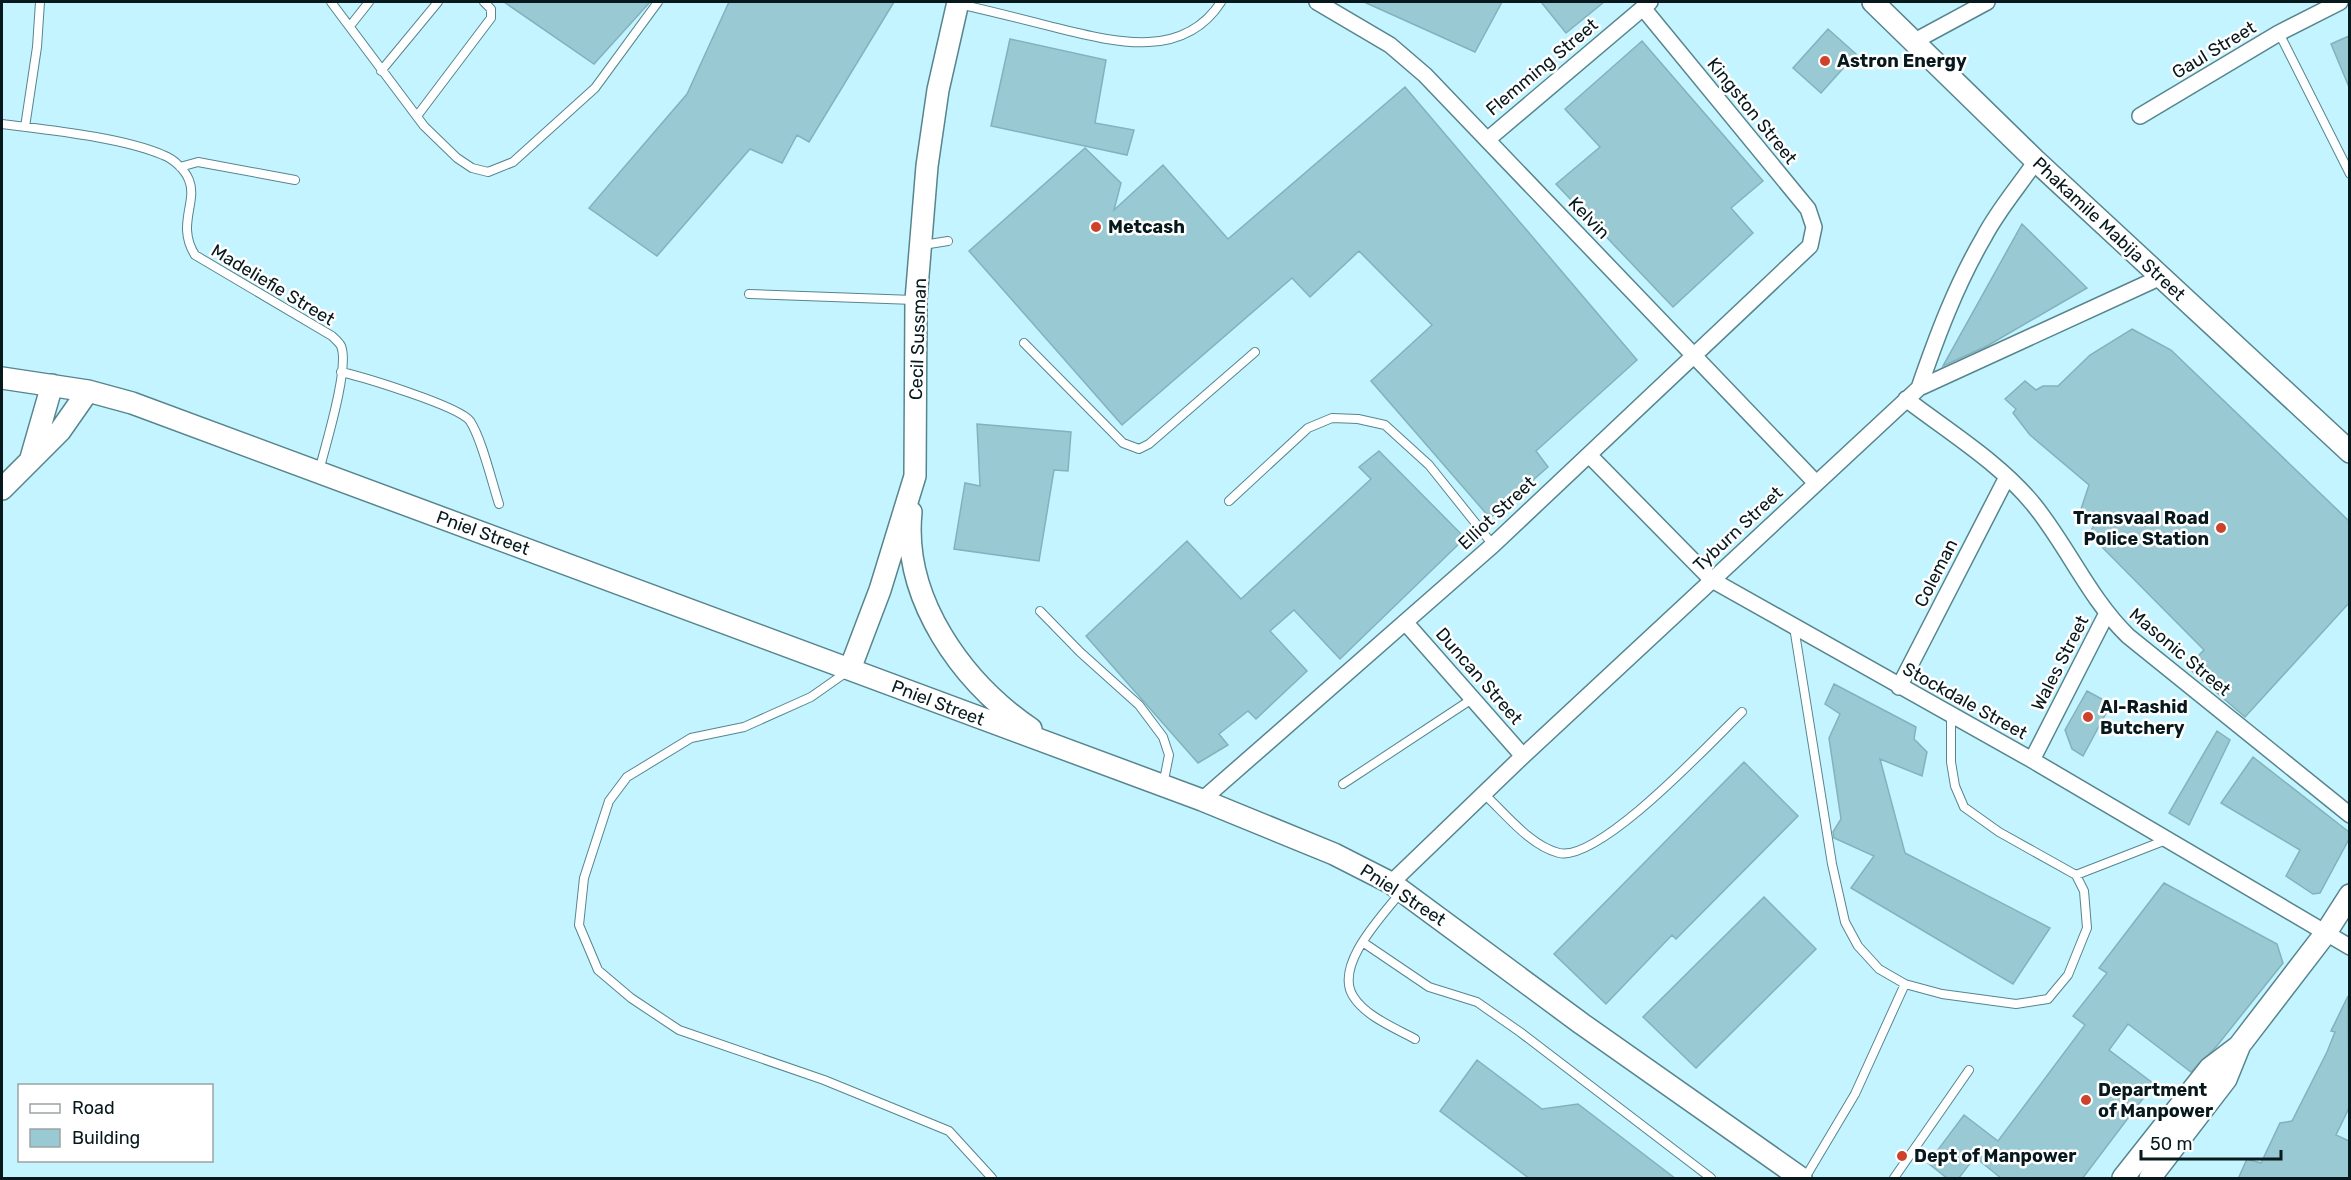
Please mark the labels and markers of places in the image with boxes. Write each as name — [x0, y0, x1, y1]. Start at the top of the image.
place label: Astron Energy — [1837, 50, 1967, 72]
marker: Astron Energy — [1818, 54, 1832, 68]
place label: Metcash — [1108, 216, 1185, 238]
marker: Metcash — [1089, 220, 1103, 234]
place label: Transvaal Road Police Station — [2073, 507, 2209, 550]
marker: Transvaal Road Police Station — [2214, 521, 2228, 535]
place label: Al-Rashid Butchery — [2100, 696, 2188, 739]
marker: Al-Rashid Butchery — [2081, 710, 2095, 724]
place label: Department of Manpower — [2098, 1079, 2213, 1122]
marker: Department of Manpower — [2079, 1093, 2093, 1107]
place label: Dept of Manpower — [1914, 1145, 2076, 1167]
marker: Dept of Manpower — [1895, 1149, 1909, 1163]

